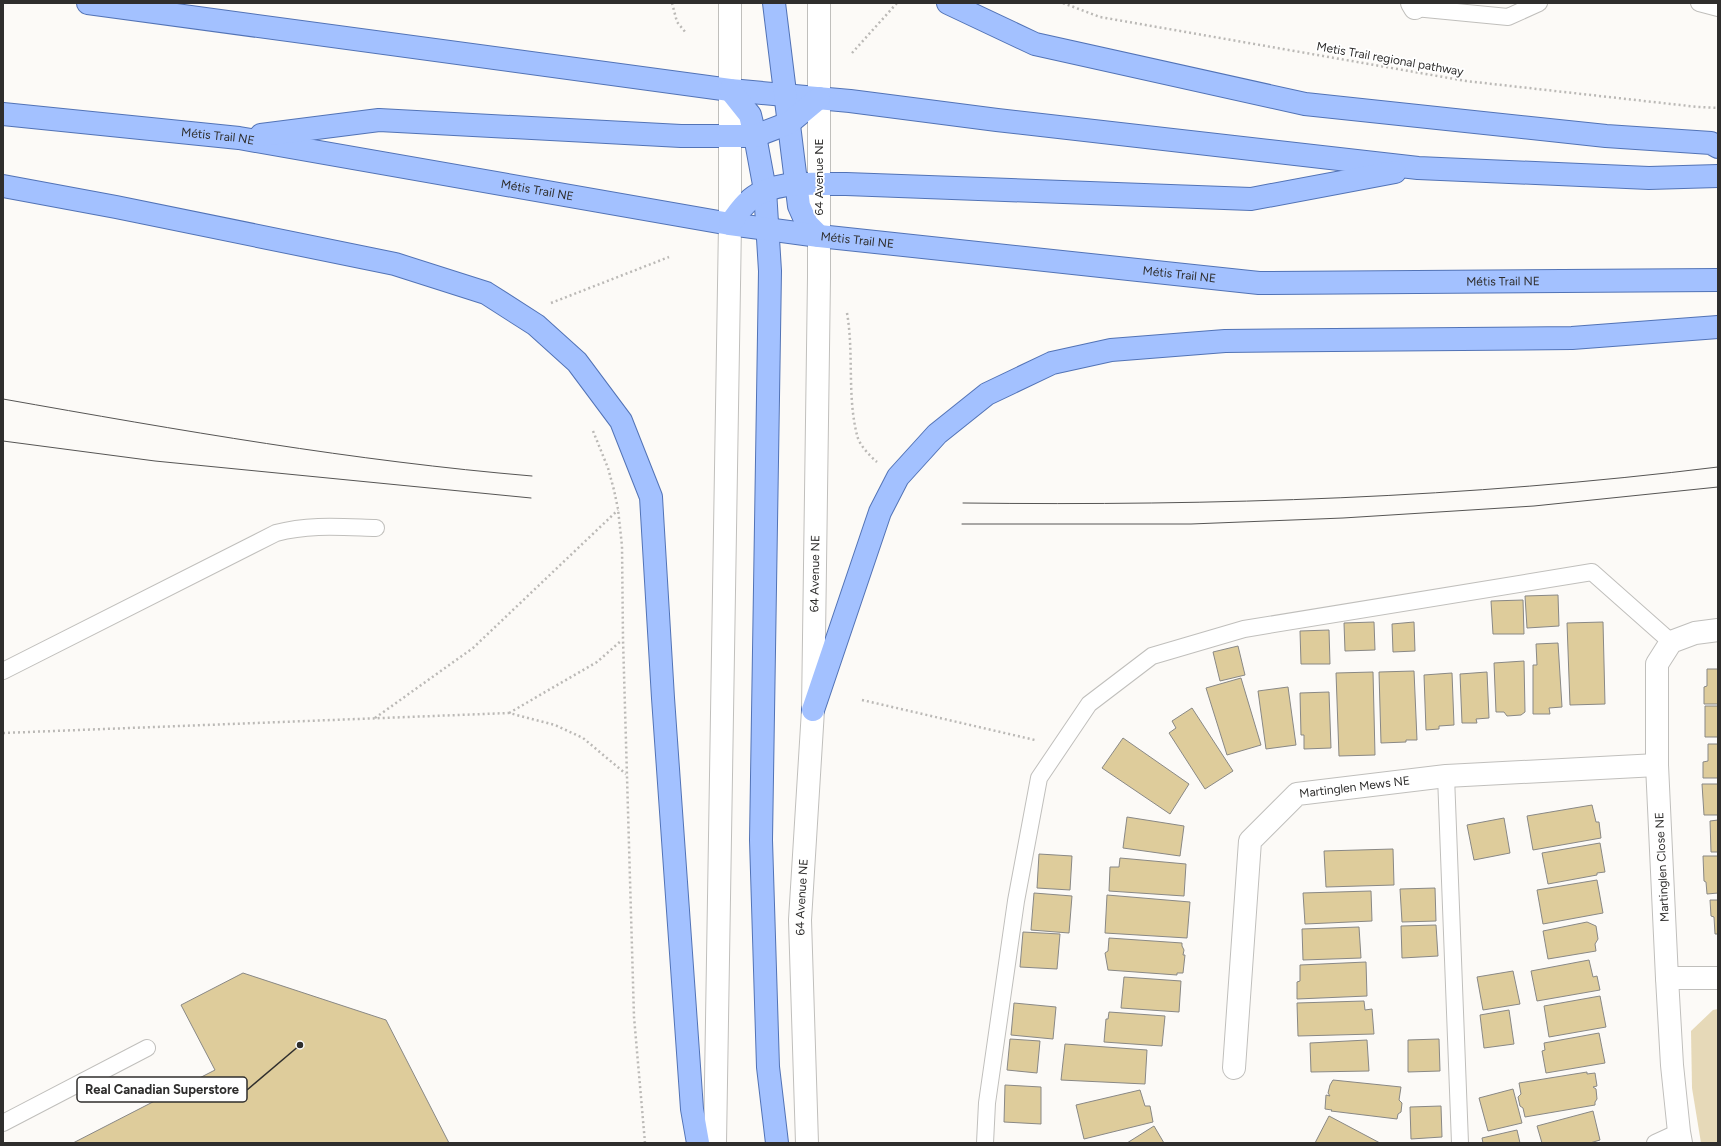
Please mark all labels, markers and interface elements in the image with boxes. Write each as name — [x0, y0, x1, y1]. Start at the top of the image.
street label: Metis Trail regional pathway — [1315, 39, 1465, 79]
street label: Métis Trail NE — [181, 125, 256, 148]
street label: 64 Avenue NE — [812, 138, 826, 216]
street label: Métis Trail NE — [500, 177, 575, 203]
street label: Métis Trail NE — [820, 229, 895, 251]
street label: Métis Trail NE — [1142, 264, 1217, 285]
street label: Métis Trail NE — [1466, 274, 1540, 289]
street label: 64 Avenue NE — [807, 535, 822, 612]
street label: Martinglen Mews NE — [1298, 773, 1411, 801]
street label: Martinglen Close NE — [1652, 812, 1672, 922]
street label: 64 Avenue NE — [793, 858, 811, 936]
callout: Real Canadian Superstore — [77, 1077, 247, 1102]
text: Real Canadian Superstore — [85, 1082, 239, 1097]

